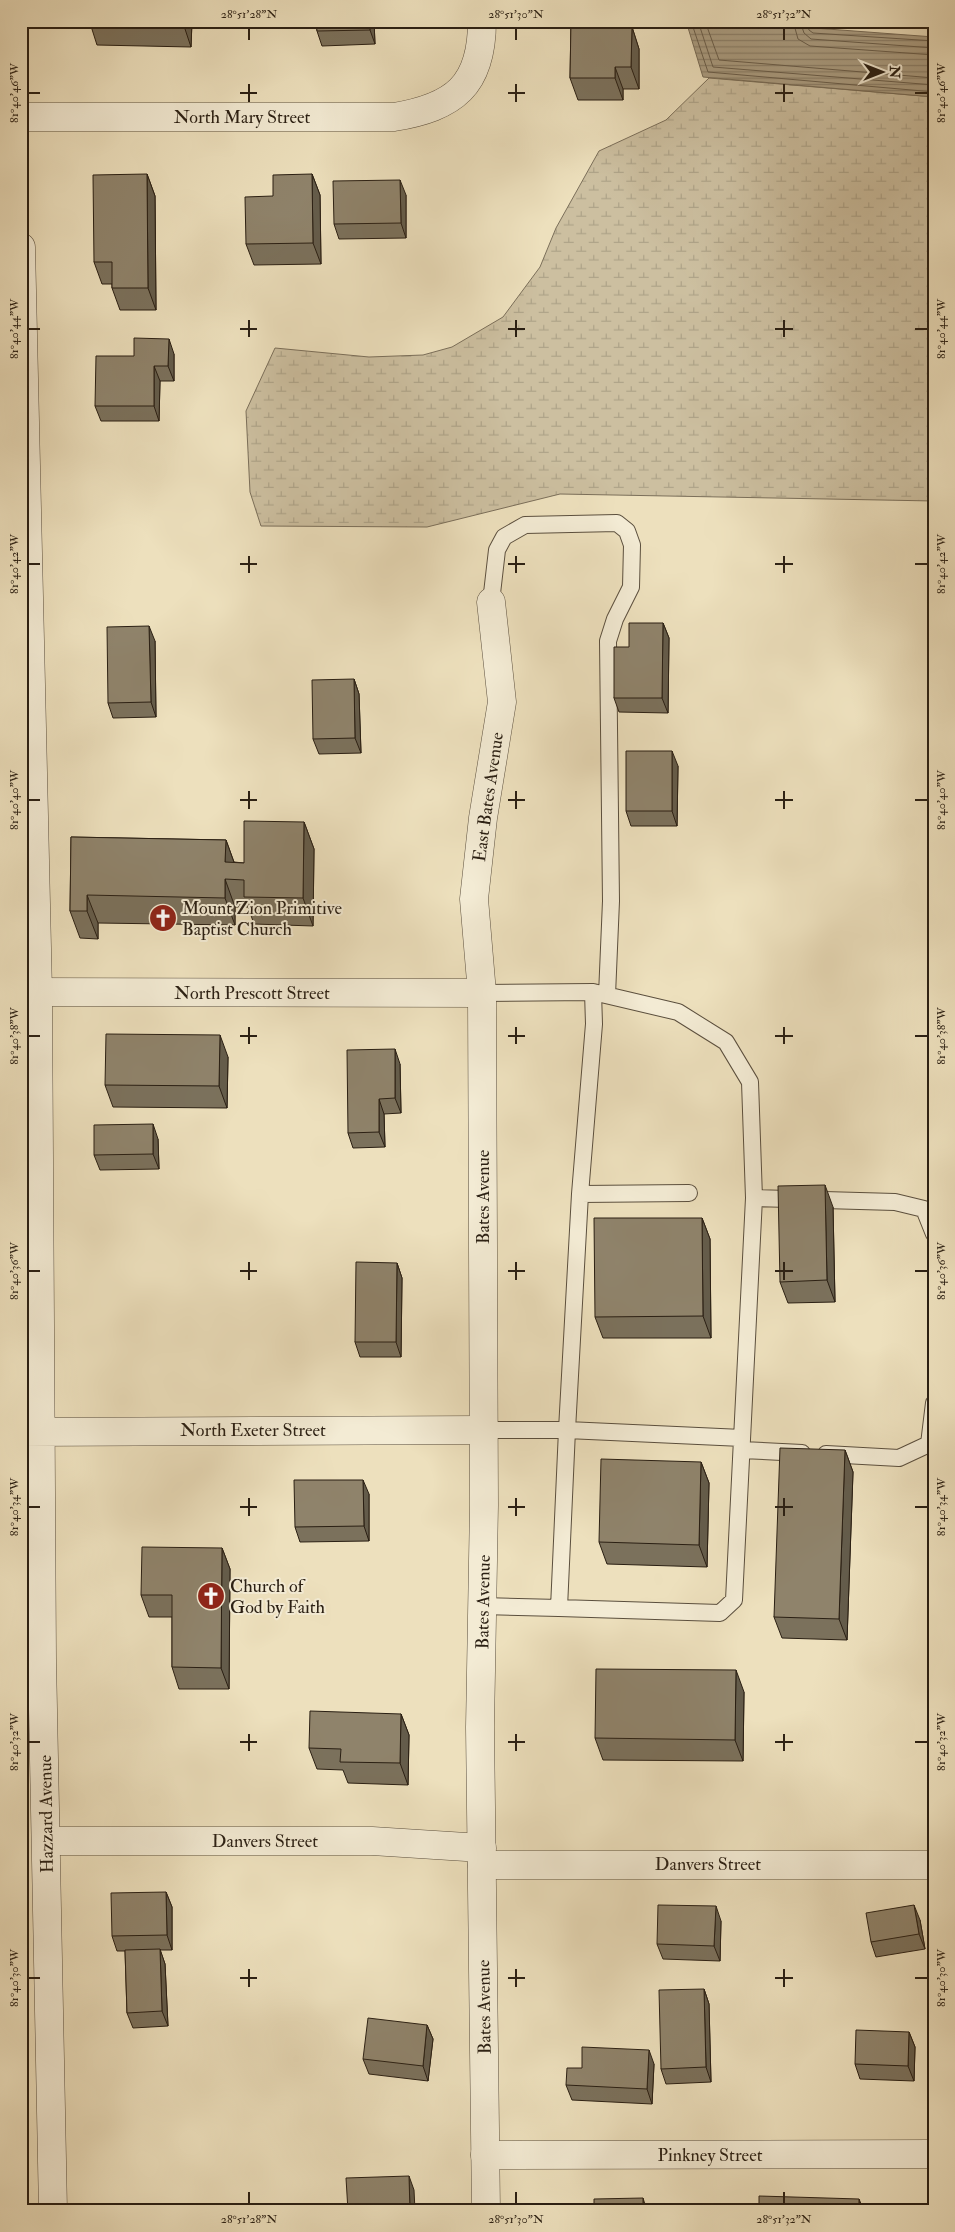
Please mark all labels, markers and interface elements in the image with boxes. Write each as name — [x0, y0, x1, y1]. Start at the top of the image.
text: 28°51'28"N — [221, 7, 277, 22]
text: 28°51'30"N — [488, 7, 544, 22]
text: 28°51'32"N — [756, 7, 812, 22]
north arrow — [858, 48, 908, 98]
text: 81°40'46"W — [7, 62, 22, 123]
text: 81°40'46"W — [934, 62, 949, 123]
text: N — [886, 65, 903, 79]
street label: North Mary Street — [174, 106, 310, 129]
text: 81°40'44"W — [7, 298, 22, 359]
text: 81°40'44"W — [934, 298, 949, 359]
text: 81°40'42"W — [7, 533, 22, 594]
text: 81°40'42"W — [934, 533, 949, 594]
street label: East Bates Avenue — [468, 730, 509, 863]
text: 81°40'40"W — [7, 769, 22, 830]
text: 81°40'40"W — [934, 769, 949, 830]
place label: Mount Zion Primitive Baptist Church — [182, 897, 342, 941]
church icon: Mount Zion Primitive Baptist Church — [148, 903, 178, 933]
street label: North Prescott Street — [174, 982, 330, 1005]
text: 81°40'38"W — [7, 1006, 22, 1065]
text: 81°40'38"W — [934, 1006, 949, 1065]
street label: Bates Avenue — [472, 1149, 495, 1244]
text: 81°40'36"W — [7, 1241, 22, 1300]
text: 81°40'36"W — [934, 1241, 949, 1300]
street label: North Exeter Street — [180, 1419, 326, 1442]
text: 81°40'34"W — [7, 1477, 22, 1536]
text: 81°40'34"W — [934, 1477, 949, 1536]
street label: Bates Avenue — [471, 1554, 496, 1650]
place label: Church of God by Faith — [230, 1575, 326, 1619]
church icon: Church of God by Faith — [196, 1581, 226, 1611]
text: 81°40'32"W — [7, 1712, 22, 1771]
text: 81°40'32"W — [934, 1712, 949, 1771]
street label: Hazzard Avenue — [34, 1754, 59, 1873]
street label: Danvers Street — [212, 1830, 318, 1853]
street label: Danvers Street — [655, 1853, 761, 1876]
text: 81°40'30"W — [7, 1948, 22, 2007]
text: 81°40'30"W — [934, 1948, 949, 2007]
street label: Bates Avenue — [472, 1959, 497, 2054]
street label: Pinkney Street — [658, 2144, 763, 2167]
text: 28°51'28"N — [221, 2212, 277, 2227]
text: 28°51'30"N — [488, 2212, 544, 2227]
text: 28°51'32"N — [756, 2212, 812, 2227]

